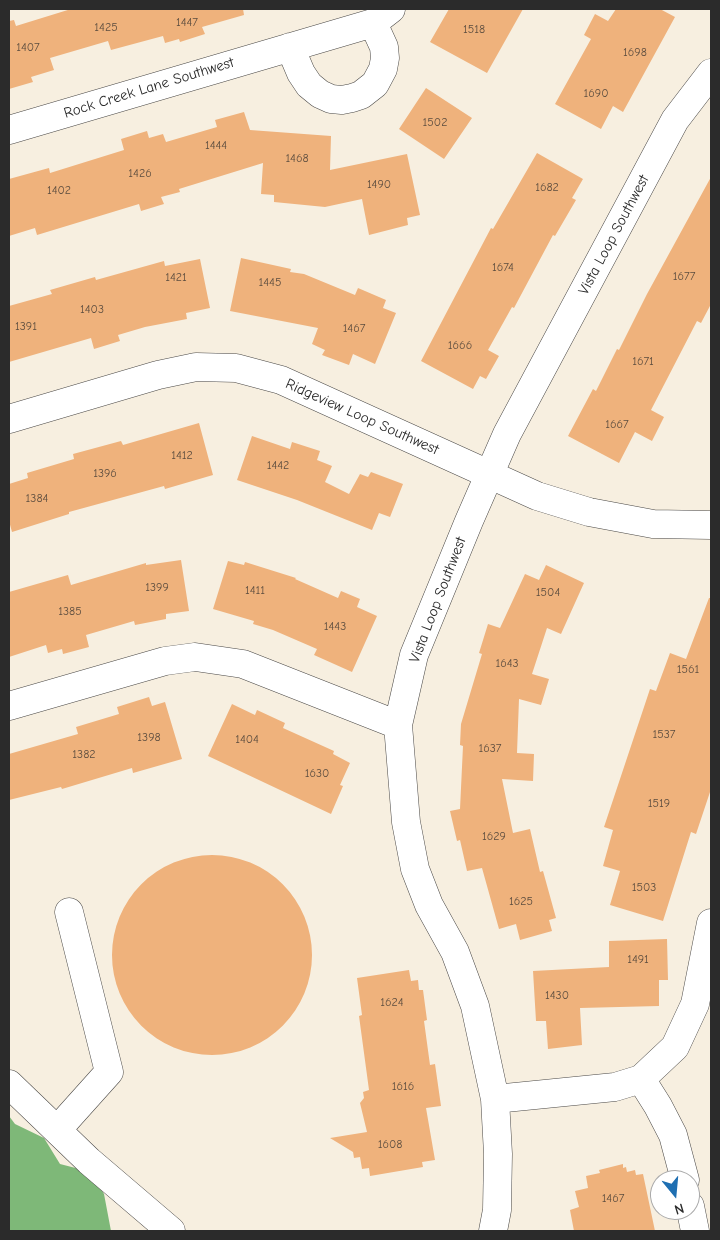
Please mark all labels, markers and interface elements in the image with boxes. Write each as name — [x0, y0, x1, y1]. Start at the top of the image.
house number: 1447 — [176, 16, 198, 30]
house number: 1425 — [94, 21, 118, 35]
house number: 1518 — [463, 23, 485, 37]
house number: 1407 — [16, 41, 40, 55]
house number: 1698 — [623, 46, 647, 60]
street label: Rock Creek Lane Southwest — [62, 53, 236, 123]
house number: 1690 — [584, 87, 608, 101]
house number: 1502 — [423, 116, 447, 130]
house number: 1444 — [205, 139, 227, 153]
house number: 1468 — [285, 152, 309, 166]
house number: 1426 — [128, 167, 152, 181]
street label: Vista Loop Southwest — [575, 172, 653, 298]
house number: 1490 — [367, 178, 391, 192]
house number: 1682 — [535, 181, 559, 195]
house number: 1402 — [47, 184, 71, 198]
house number: 1674 — [492, 261, 514, 275]
house number: 1677 — [673, 270, 695, 284]
house number: 1421 — [165, 271, 187, 285]
house number: 1445 — [259, 276, 281, 290]
house number: 1403 — [80, 303, 104, 317]
house number: 1391 — [15, 320, 37, 334]
house number: 1467 — [343, 322, 365, 336]
house number: 1666 — [448, 339, 472, 353]
house number: 1671 — [632, 355, 654, 369]
street label: Ridgeview Loop Southwest — [283, 375, 441, 459]
house number: 1667 — [605, 418, 629, 432]
house number: 1412 — [171, 449, 193, 463]
house number: 1442 — [267, 459, 289, 473]
house number: 1396 — [93, 467, 117, 481]
house number: 1384 — [26, 492, 48, 506]
street label: Vista Loop Southwest — [406, 535, 470, 665]
house number: 1399 — [145, 581, 169, 595]
house number: 1411 — [245, 584, 265, 598]
house number: 1504 — [536, 586, 560, 600]
house number: 1385 — [58, 605, 82, 619]
house number: 1443 — [324, 620, 346, 634]
house number: 1643 — [495, 657, 519, 671]
house number: 1561 — [677, 663, 699, 677]
house number: 1537 — [652, 728, 676, 742]
house number: 1398 — [137, 731, 161, 745]
house number: 1404 — [235, 733, 259, 747]
house number: 1637 — [478, 742, 502, 756]
house number: 1382 — [72, 748, 96, 762]
house number: 1630 — [305, 767, 329, 781]
house number: 1519 — [648, 797, 670, 811]
house number: 1629 — [482, 830, 506, 844]
house number: 1503 — [632, 881, 656, 895]
house number: 1625 — [509, 895, 533, 909]
house number: 1491 — [627, 953, 649, 967]
house number: 1430 — [545, 989, 569, 1003]
house number: 1624 — [380, 996, 404, 1010]
house number: 1616 — [392, 1080, 414, 1094]
house number: 1608 — [378, 1138, 402, 1152]
north arrow — [650, 1170, 700, 1220]
house number: 1467 — [602, 1192, 624, 1206]
text: N — [672, 1199, 686, 1218]

